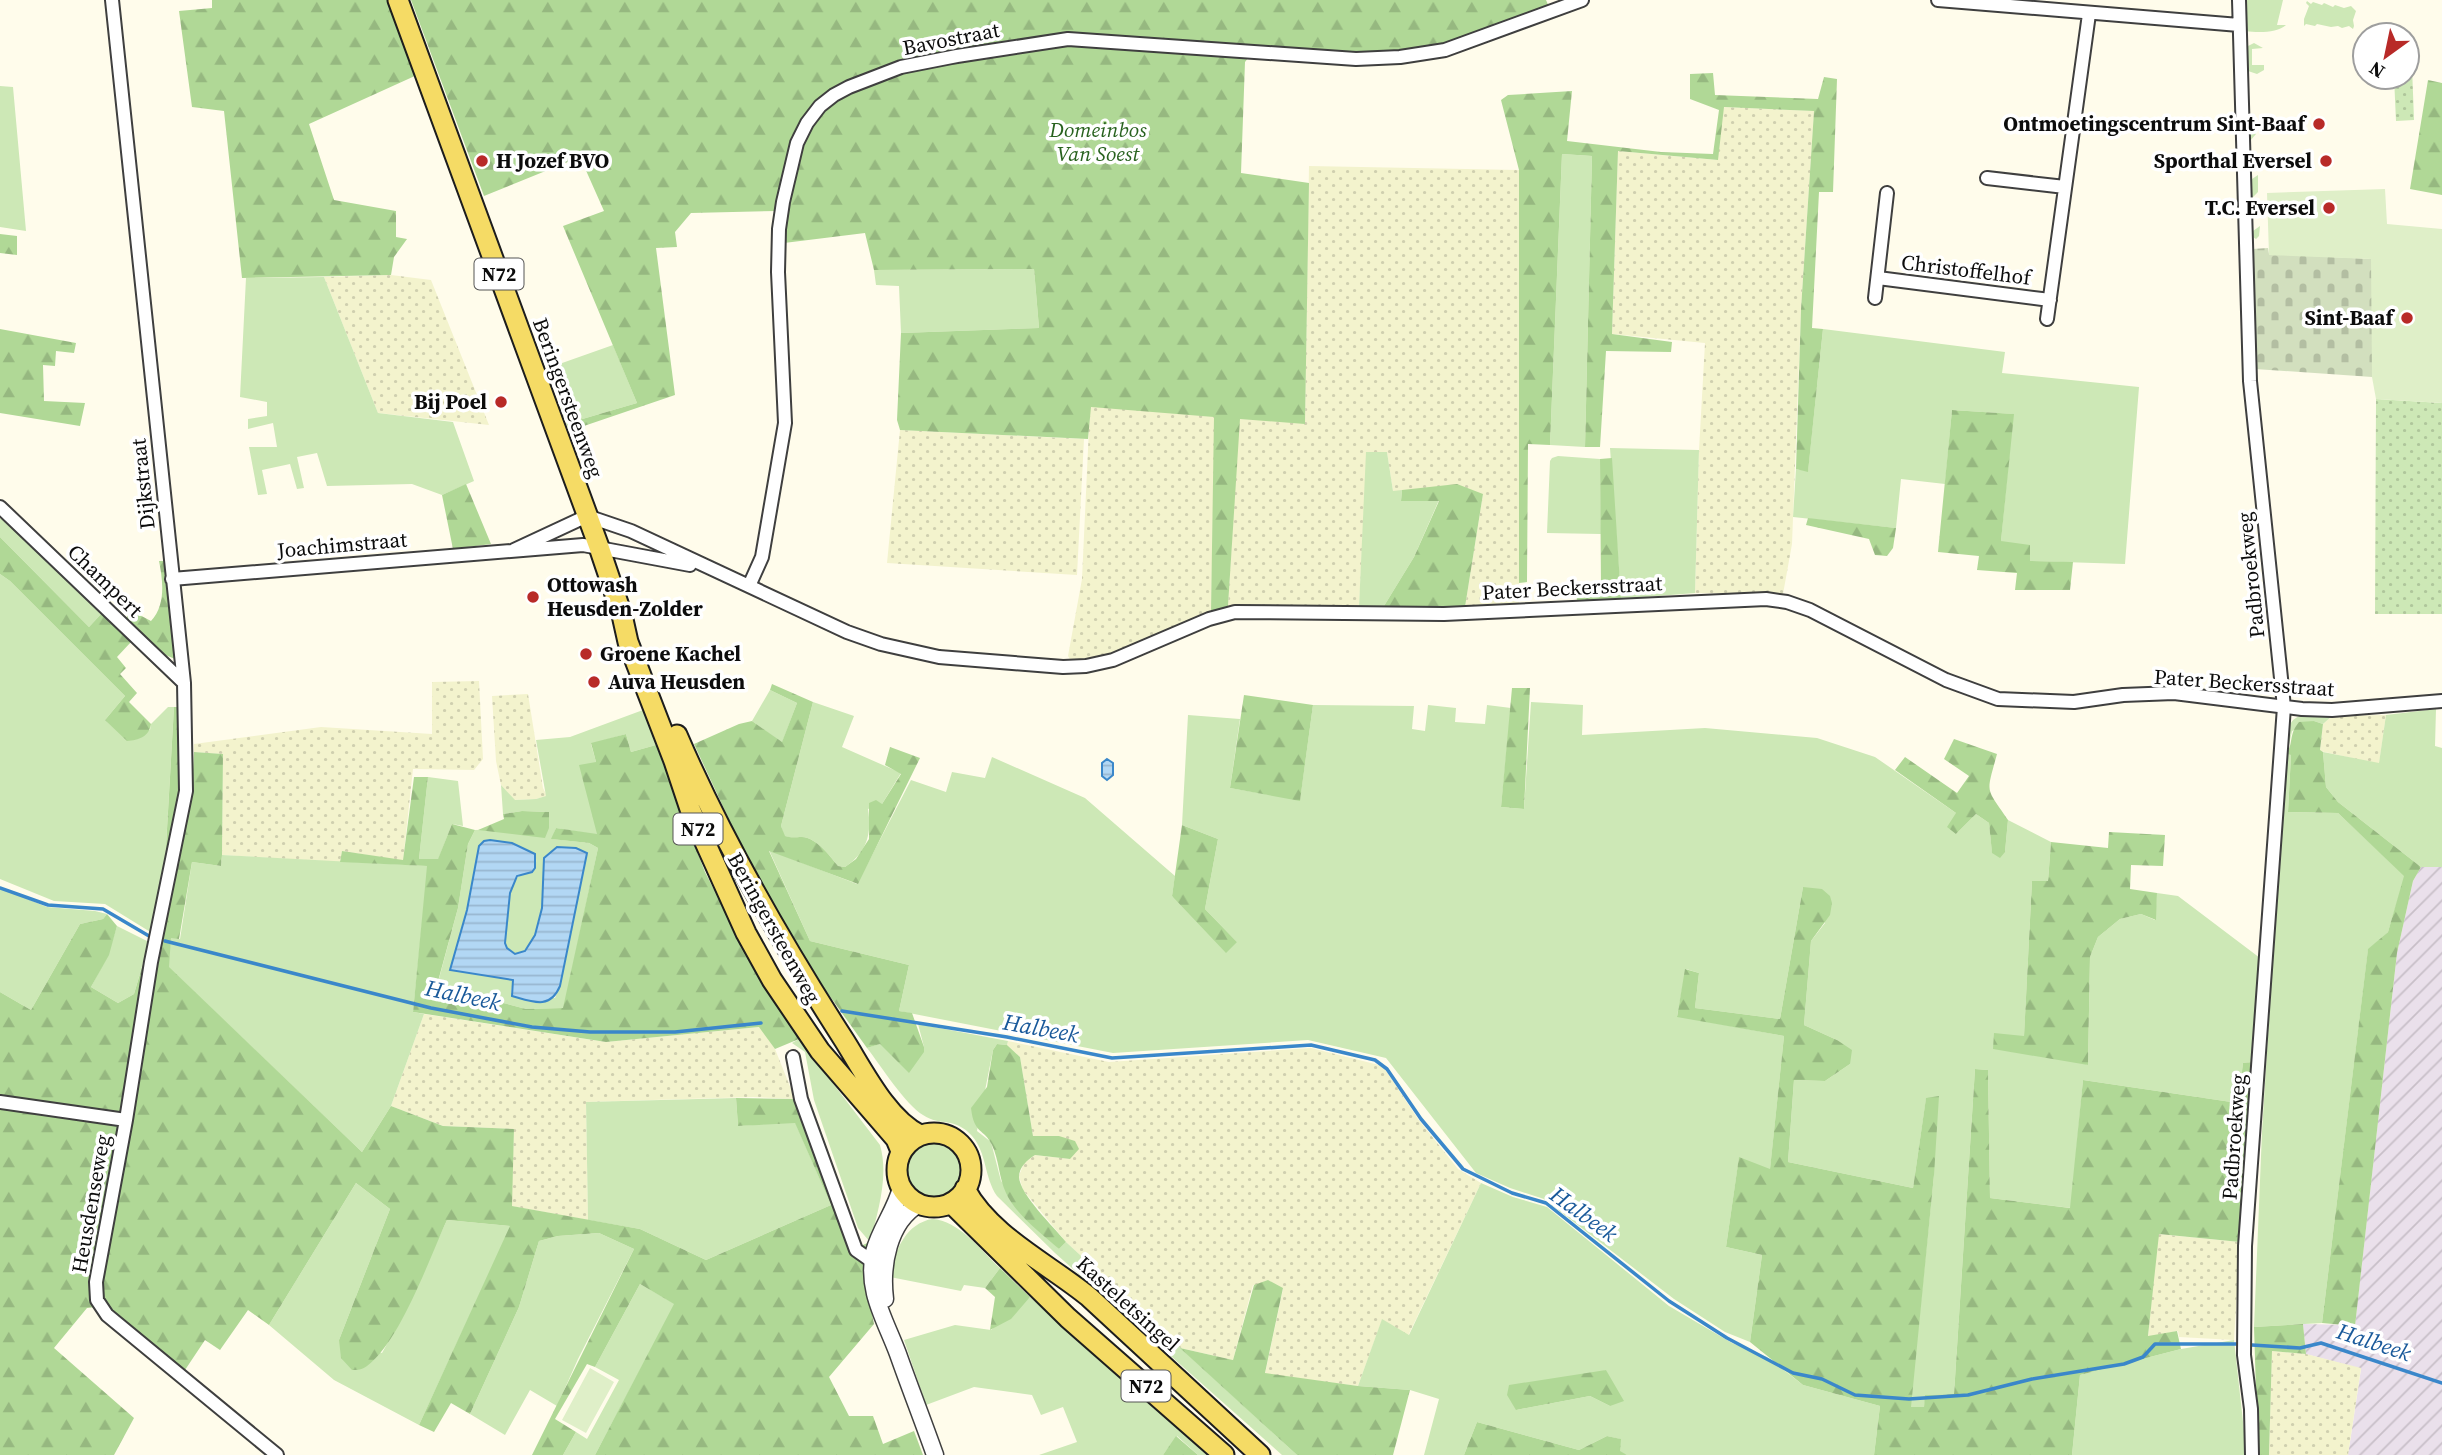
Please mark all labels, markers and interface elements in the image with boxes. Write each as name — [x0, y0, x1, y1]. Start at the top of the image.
street label: Bavostraat — [900, 15, 1002, 62]
north arrow — [2351, 21, 2421, 91]
text: N — [2364, 55, 2390, 85]
place label: Ontmoetingscentrum Sint-Baaf — [2003, 109, 2307, 138]
park label: Domeinbos Van Soest — [1048, 115, 1147, 168]
marker: Ontmoetingscentrum Sint-Baaf — [2311, 116, 2327, 132]
place label: H Jozef BVO — [496, 146, 610, 175]
place label: Sporthal Eversel — [2154, 146, 2312, 175]
marker: H Jozef BVO — [474, 153, 490, 169]
marker: Sporthal Eversel — [2318, 153, 2334, 169]
place label: T.C. Eversel — [2205, 193, 2315, 222]
marker: T.C. Eversel — [2321, 200, 2337, 216]
street label: Christoffelhof — [1900, 247, 2034, 292]
road number: N72 — [475, 258, 524, 290]
place label: Sint-Baaf — [2304, 303, 2395, 332]
marker: Sint-Baaf — [2399, 310, 2415, 326]
street label: Beringersteenweg — [526, 314, 611, 482]
place label: Bij Poel — [414, 387, 487, 416]
marker: Bij Poel — [493, 394, 509, 410]
street label: Dijkstraat — [123, 437, 162, 531]
street label: Padbroekweg — [2229, 511, 2272, 639]
street label: Joachimstraat — [275, 524, 408, 565]
street label: Champert — [61, 538, 149, 624]
street label: Pater Beckersstraat — [1481, 568, 1663, 607]
place label: Ottowash Heusden-Zolder — [547, 570, 703, 623]
marker: Ottowash Heusden-Zolder — [525, 589, 541, 605]
place label: Groene Kachel — [600, 639, 741, 668]
marker: Groene Kachel — [578, 646, 594, 662]
street label: Pater Beckersstraat — [2153, 662, 2335, 703]
place label: Auva Heusden — [608, 667, 745, 696]
marker: Auva Heusden — [586, 674, 602, 690]
road number: N72 — [674, 814, 722, 844]
street label: Beringersteenweg — [721, 847, 828, 1009]
water label: Halbeek — [421, 971, 504, 1019]
water label: Halbeek — [1000, 1005, 1082, 1050]
street label: Padbroekweg — [2215, 1073, 2252, 1201]
street label: Heusdenseweg — [64, 1132, 117, 1276]
water label: Halbeek — [1543, 1178, 1624, 1250]
street label: Kasteletsingel — [1070, 1249, 1186, 1358]
water label: Halbeek — [2332, 1315, 2415, 1369]
road number: N72 — [1122, 1370, 1170, 1402]

